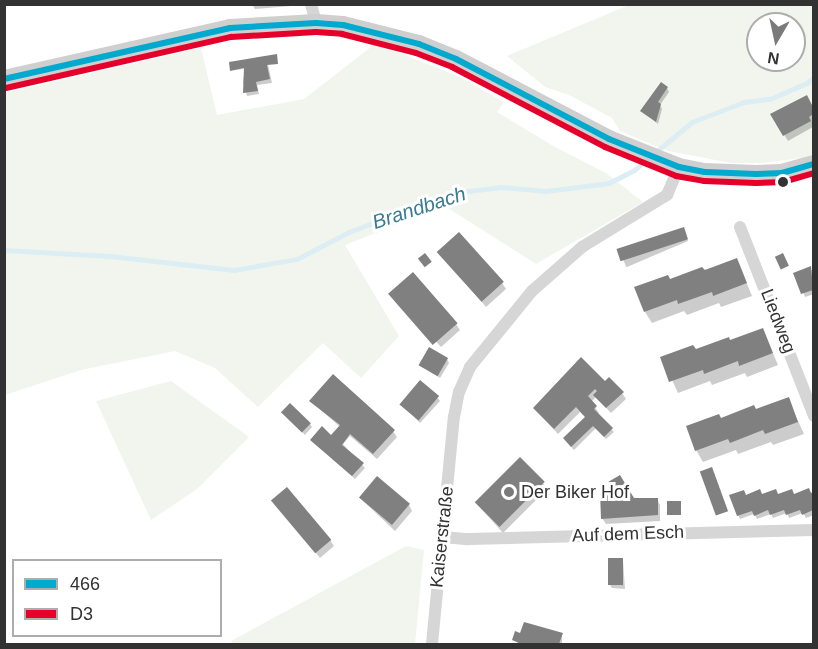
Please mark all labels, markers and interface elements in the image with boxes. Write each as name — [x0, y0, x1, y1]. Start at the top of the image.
north arrow — [746, 12, 806, 72]
text: N — [766, 49, 780, 68]
unlabelled marker — [777, 176, 789, 188]
water label: Brandbach — [369, 182, 469, 234]
street label: Liedweg — [756, 286, 800, 356]
place label: Der Biker Hof — [521, 481, 629, 503]
street label: Kaiserstraße — [426, 485, 458, 589]
marker: Der Biker Hof — [502, 485, 516, 499]
street label: Auf dem Esch — [572, 521, 684, 547]
legend — [12, 559, 222, 637]
text: 466 — [70, 574, 100, 594]
text: D3 — [70, 604, 93, 624]

